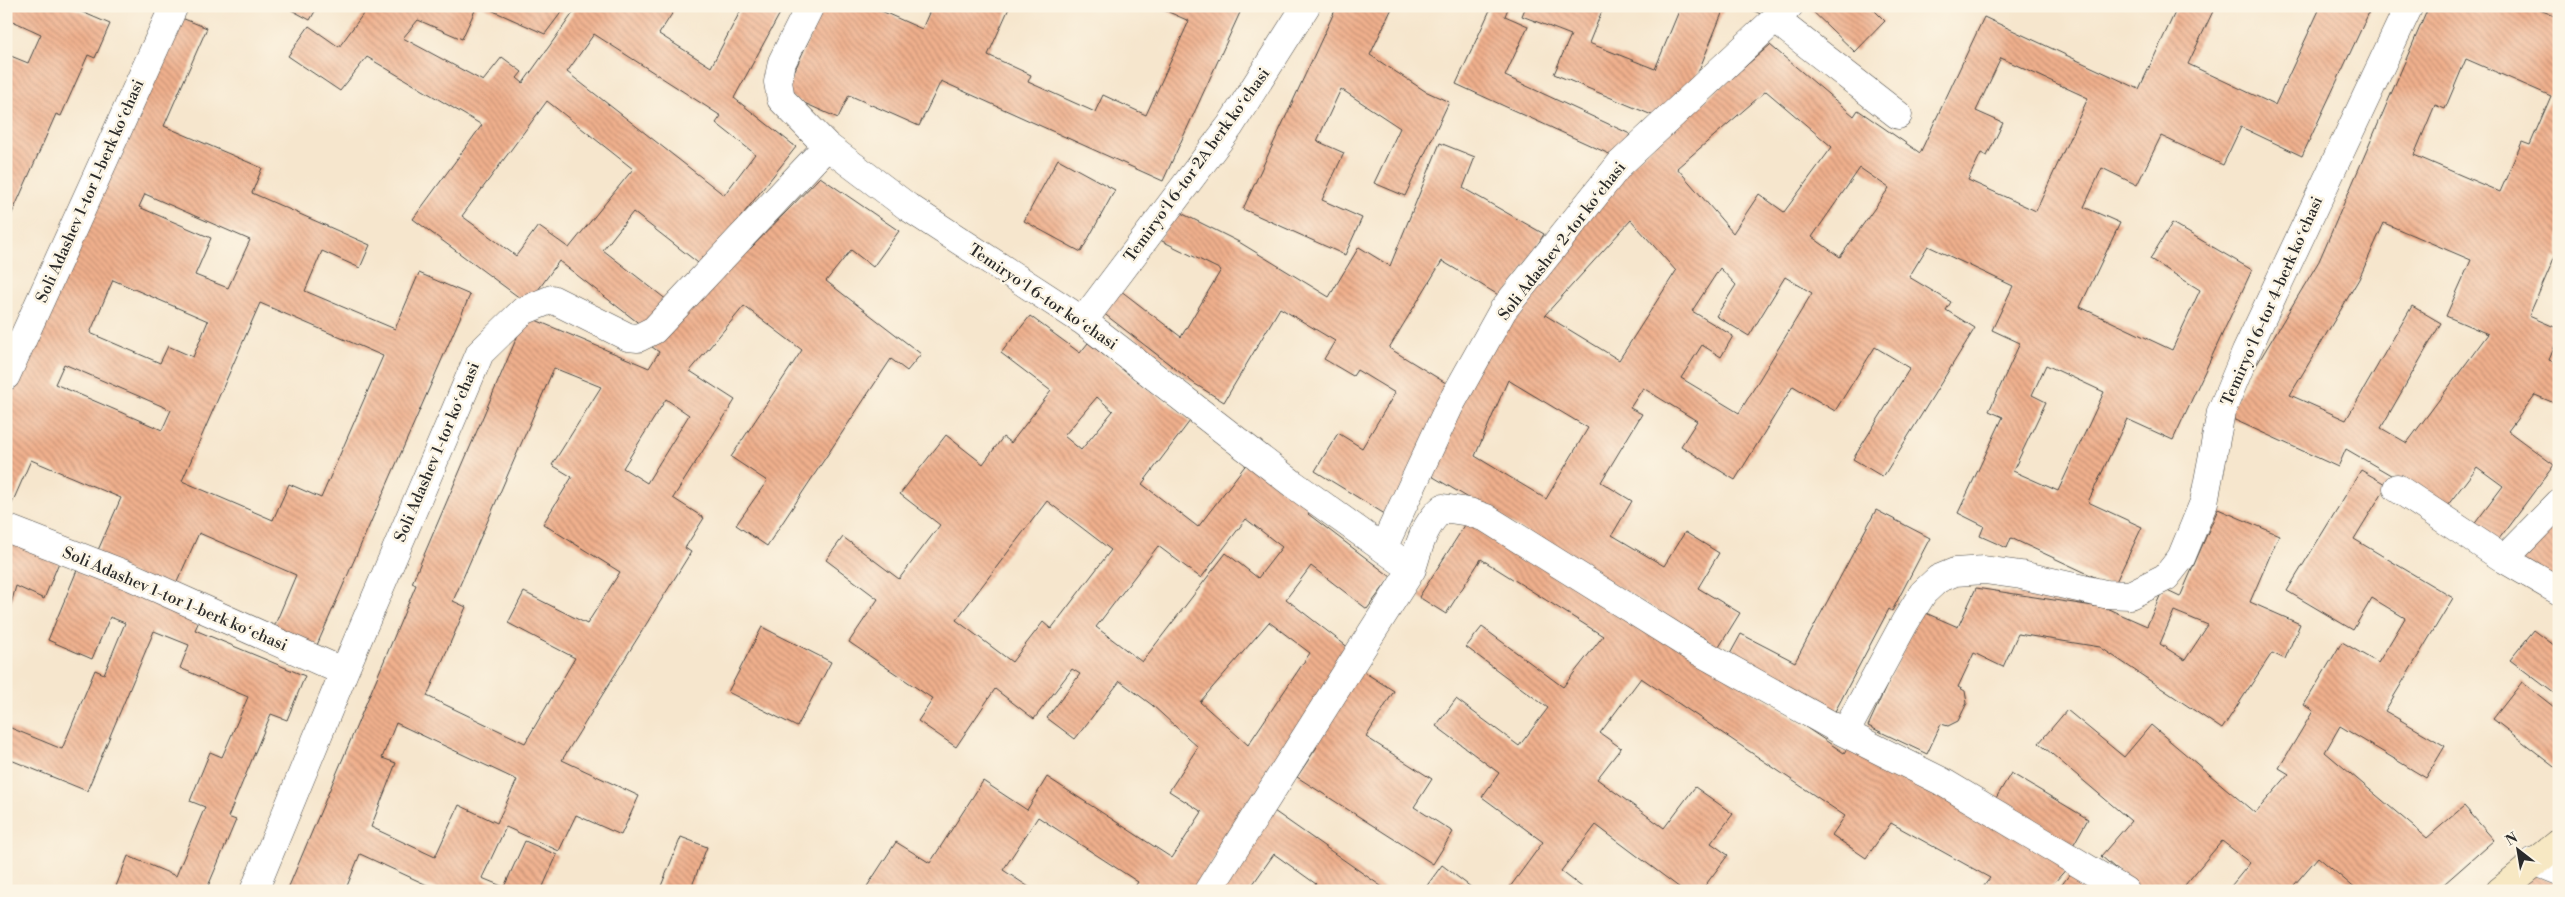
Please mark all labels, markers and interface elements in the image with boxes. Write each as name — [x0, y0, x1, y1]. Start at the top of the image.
street label: Temiryoʻl 6-tor 2А berk koʻchasi — [1120, 64, 1274, 266]
street label: Soli Adashev 1-tor 1-berk koʻchasi — [32, 76, 148, 306]
street label: Soli Adashev 2-tor koʻchasi — [1494, 158, 1630, 324]
street label: Temiryoʻl 6-tor 4-berk koʻchasi — [2217, 193, 2327, 409]
street label: Temiryoʻl 6-tor koʻchasi — [965, 240, 1121, 354]
street label: Soli Adashev 1-tor koʻchasi — [390, 359, 484, 545]
street label: Soli Adashev 1-tor 1-berk koʻchasi — [60, 542, 290, 656]
north arrow — [2492, 824, 2542, 874]
text: N — [2502, 829, 2521, 850]

